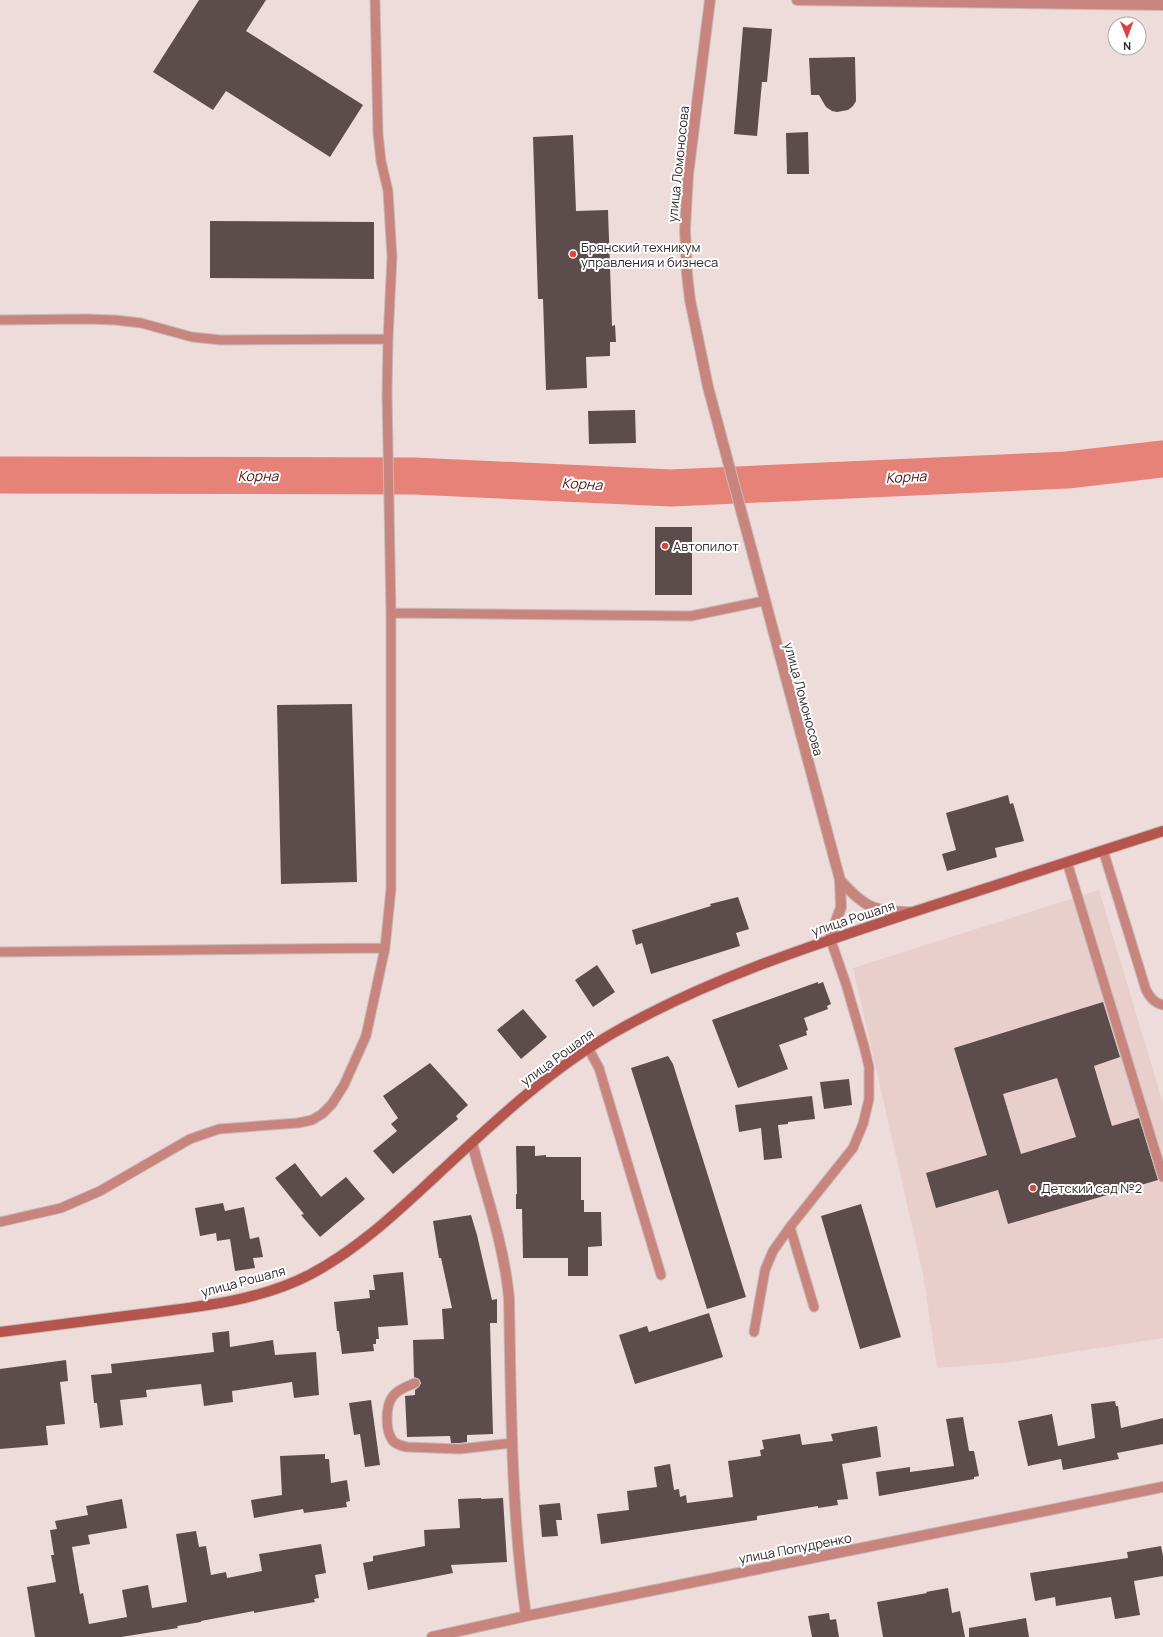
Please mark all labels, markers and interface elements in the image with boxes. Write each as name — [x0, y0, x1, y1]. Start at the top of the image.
north arrow — [1107, 16, 1147, 56]
text: N — [1123, 39, 1131, 54]
street label: улица Ломоносова — [663, 105, 693, 223]
place label: Брянский техникум управления и бизнеса — [581, 238, 718, 271]
marker: Брянский техникум управления и бизнеса — [568, 249, 578, 259]
water label: Корна — [238, 466, 279, 485]
water label: Корна — [885, 466, 928, 487]
water label: Корна — [561, 473, 604, 494]
place label: Автопилот — [673, 537, 739, 555]
marker: Автопилот — [660, 541, 670, 551]
street label: улица Ломоносова — [780, 640, 828, 758]
street label: улица Рошаля — [809, 896, 897, 940]
street label: улица Рошаля — [517, 1024, 597, 1090]
place label: Детский сад №2 — [1041, 1179, 1142, 1197]
marker: Детский сад №2 — [1028, 1183, 1038, 1193]
street label: улица Рошаля — [199, 1261, 287, 1301]
street label: улица Попудренко — [737, 1528, 853, 1568]

